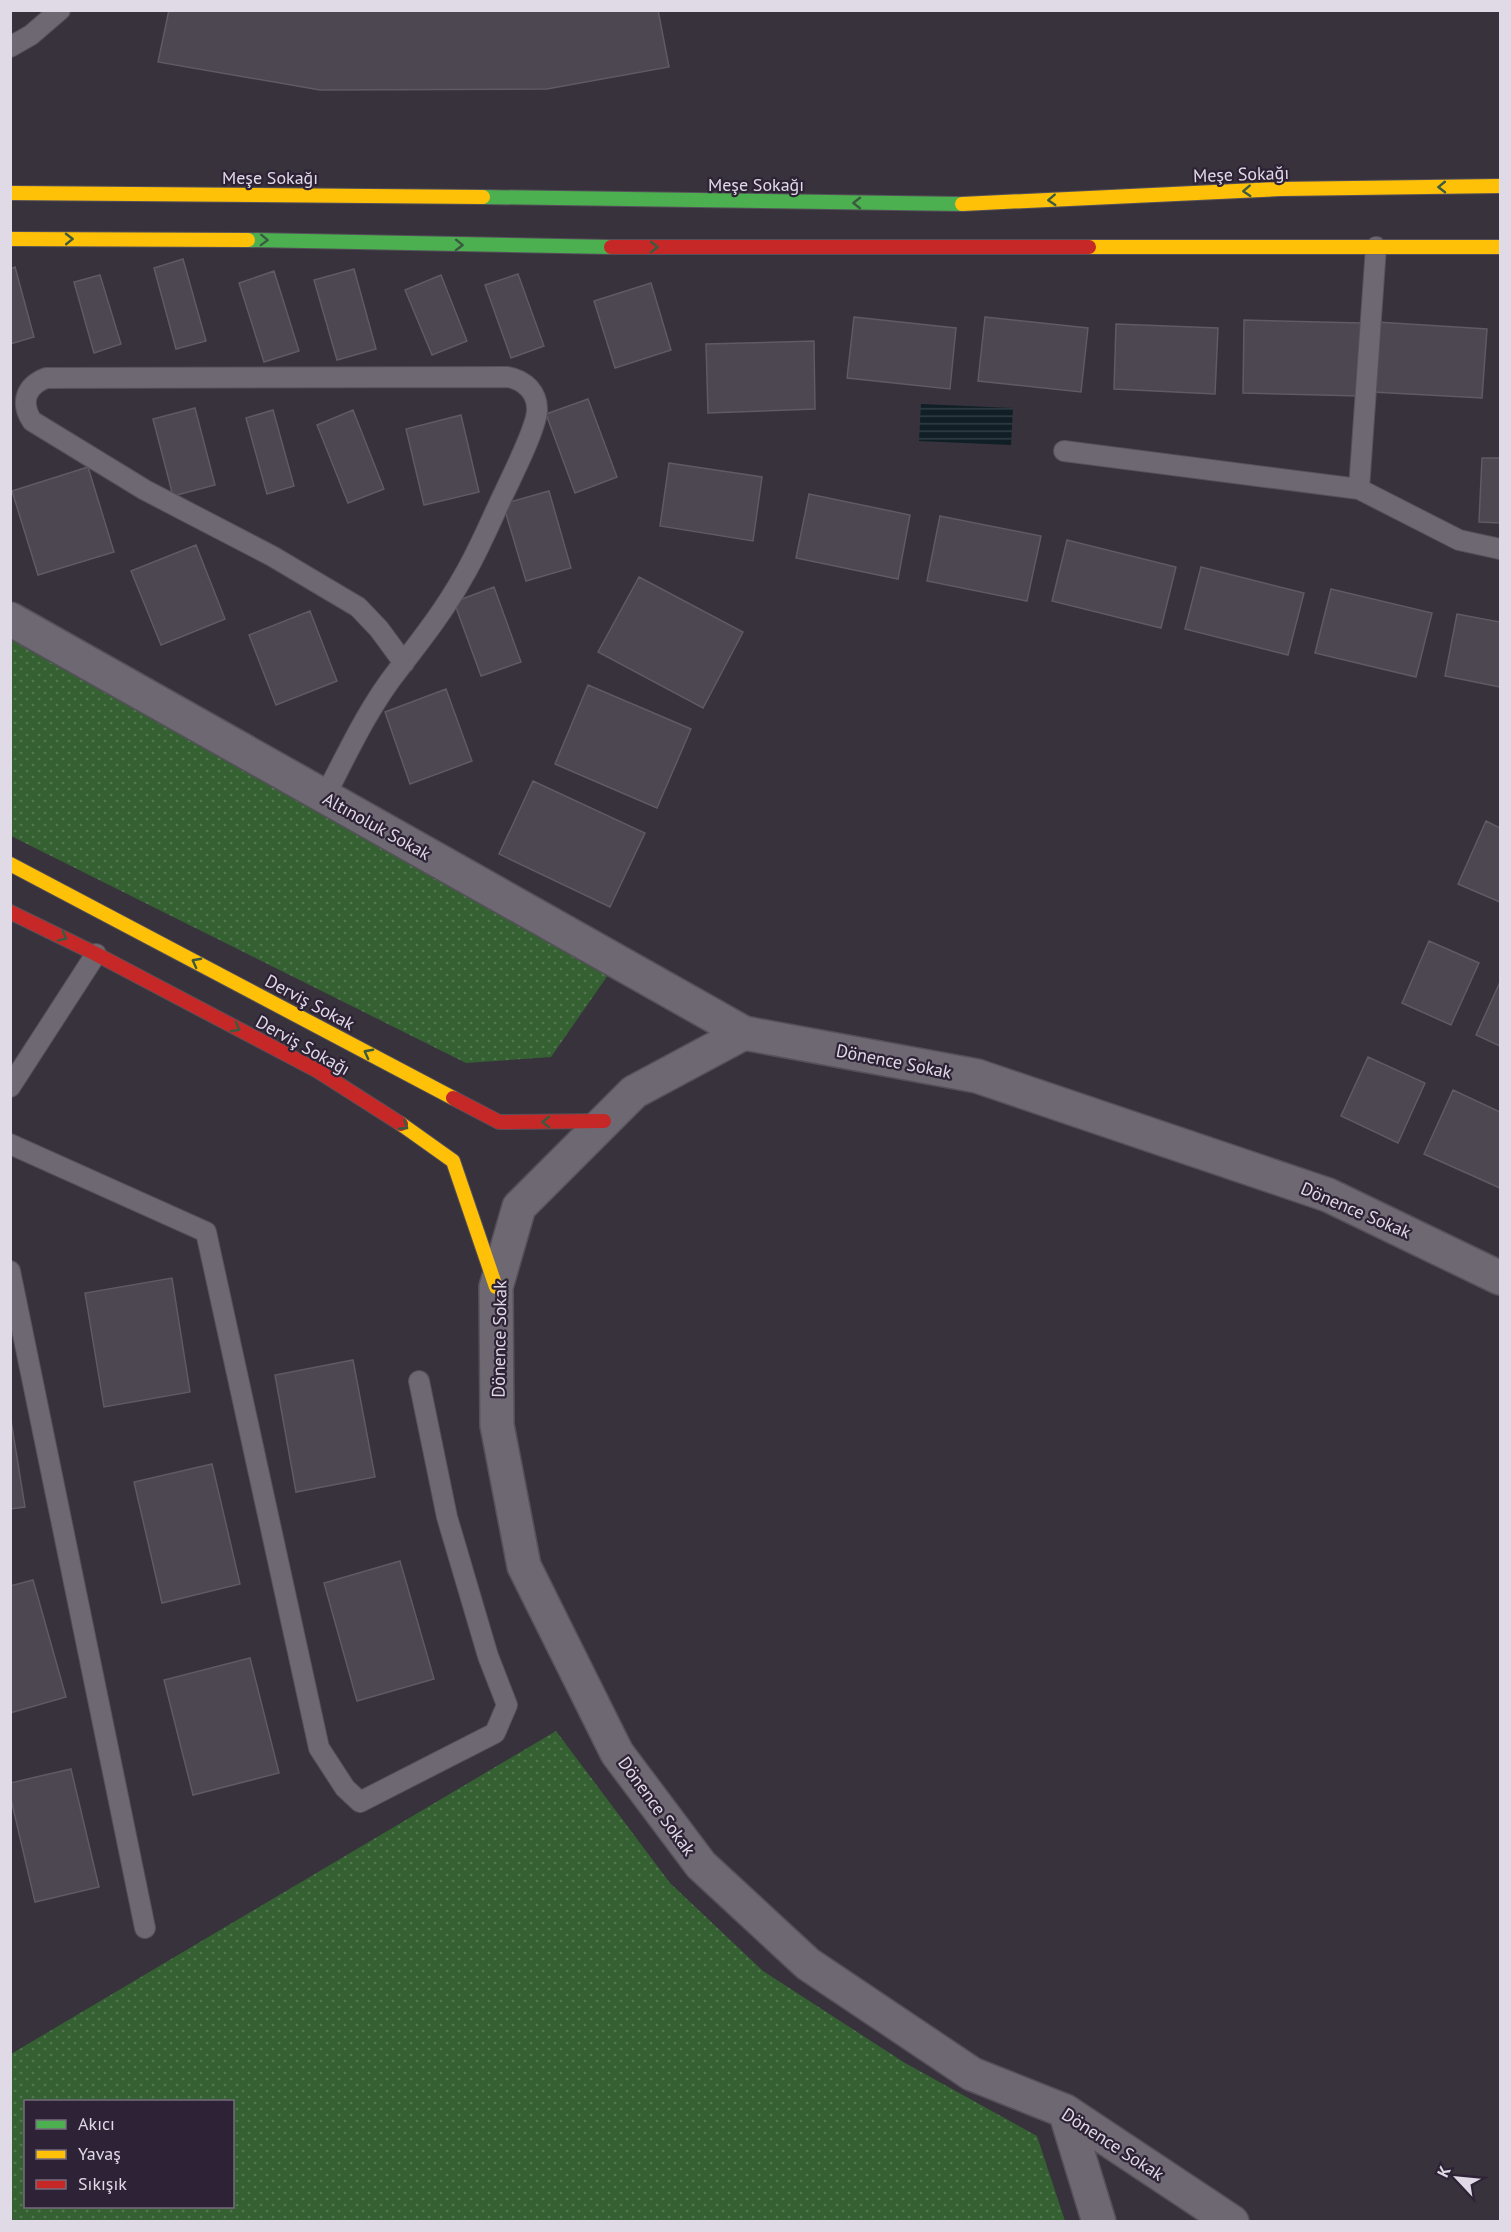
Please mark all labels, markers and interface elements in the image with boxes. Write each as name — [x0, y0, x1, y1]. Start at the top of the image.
street label: Meşe Sokağı — [1193, 161, 1289, 187]
street label: Meşe Sokağı — [222, 166, 318, 189]
street label: Meşe Sokağı — [708, 173, 804, 196]
one-way arrow — [1438, 181, 1447, 193]
one-way arrow — [1243, 184, 1252, 197]
one-way arrow — [1048, 194, 1057, 207]
one-way arrow — [853, 197, 862, 209]
one-way arrow — [64, 233, 73, 245]
one-way arrow — [259, 234, 268, 246]
one-way arrow — [454, 239, 463, 251]
one-way arrow — [649, 241, 658, 253]
street label: Altınoluk Sokak — [319, 787, 435, 865]
one-way arrow — [57, 930, 68, 942]
one-way arrow — [191, 958, 202, 969]
street label: Derviş Sokak — [261, 969, 359, 1035]
street label: Derviş Sokağı — [252, 1010, 354, 1080]
one-way arrow — [230, 1020, 241, 1032]
street label: Dönence Sokak — [834, 1039, 954, 1084]
one-way arrow — [364, 1049, 374, 1060]
one-way arrow — [541, 1116, 550, 1128]
one-way arrow — [398, 1119, 408, 1131]
street label: Dönence Sokak — [1298, 1176, 1415, 1244]
street label: Dönence Sokak — [486, 1280, 512, 1398]
street label: Dönence Sokak — [613, 1752, 701, 1861]
legend — [24, 2100, 234, 2208]
street label: Dönence Sokak — [1058, 2102, 1169, 2186]
text: Akıcı — [78, 2112, 115, 2135]
text: Yavaş — [78, 2142, 121, 2165]
north arrow — [1427, 2148, 1487, 2208]
text: K — [1432, 2163, 1455, 2180]
text: Sıkışık — [78, 2172, 127, 2195]

